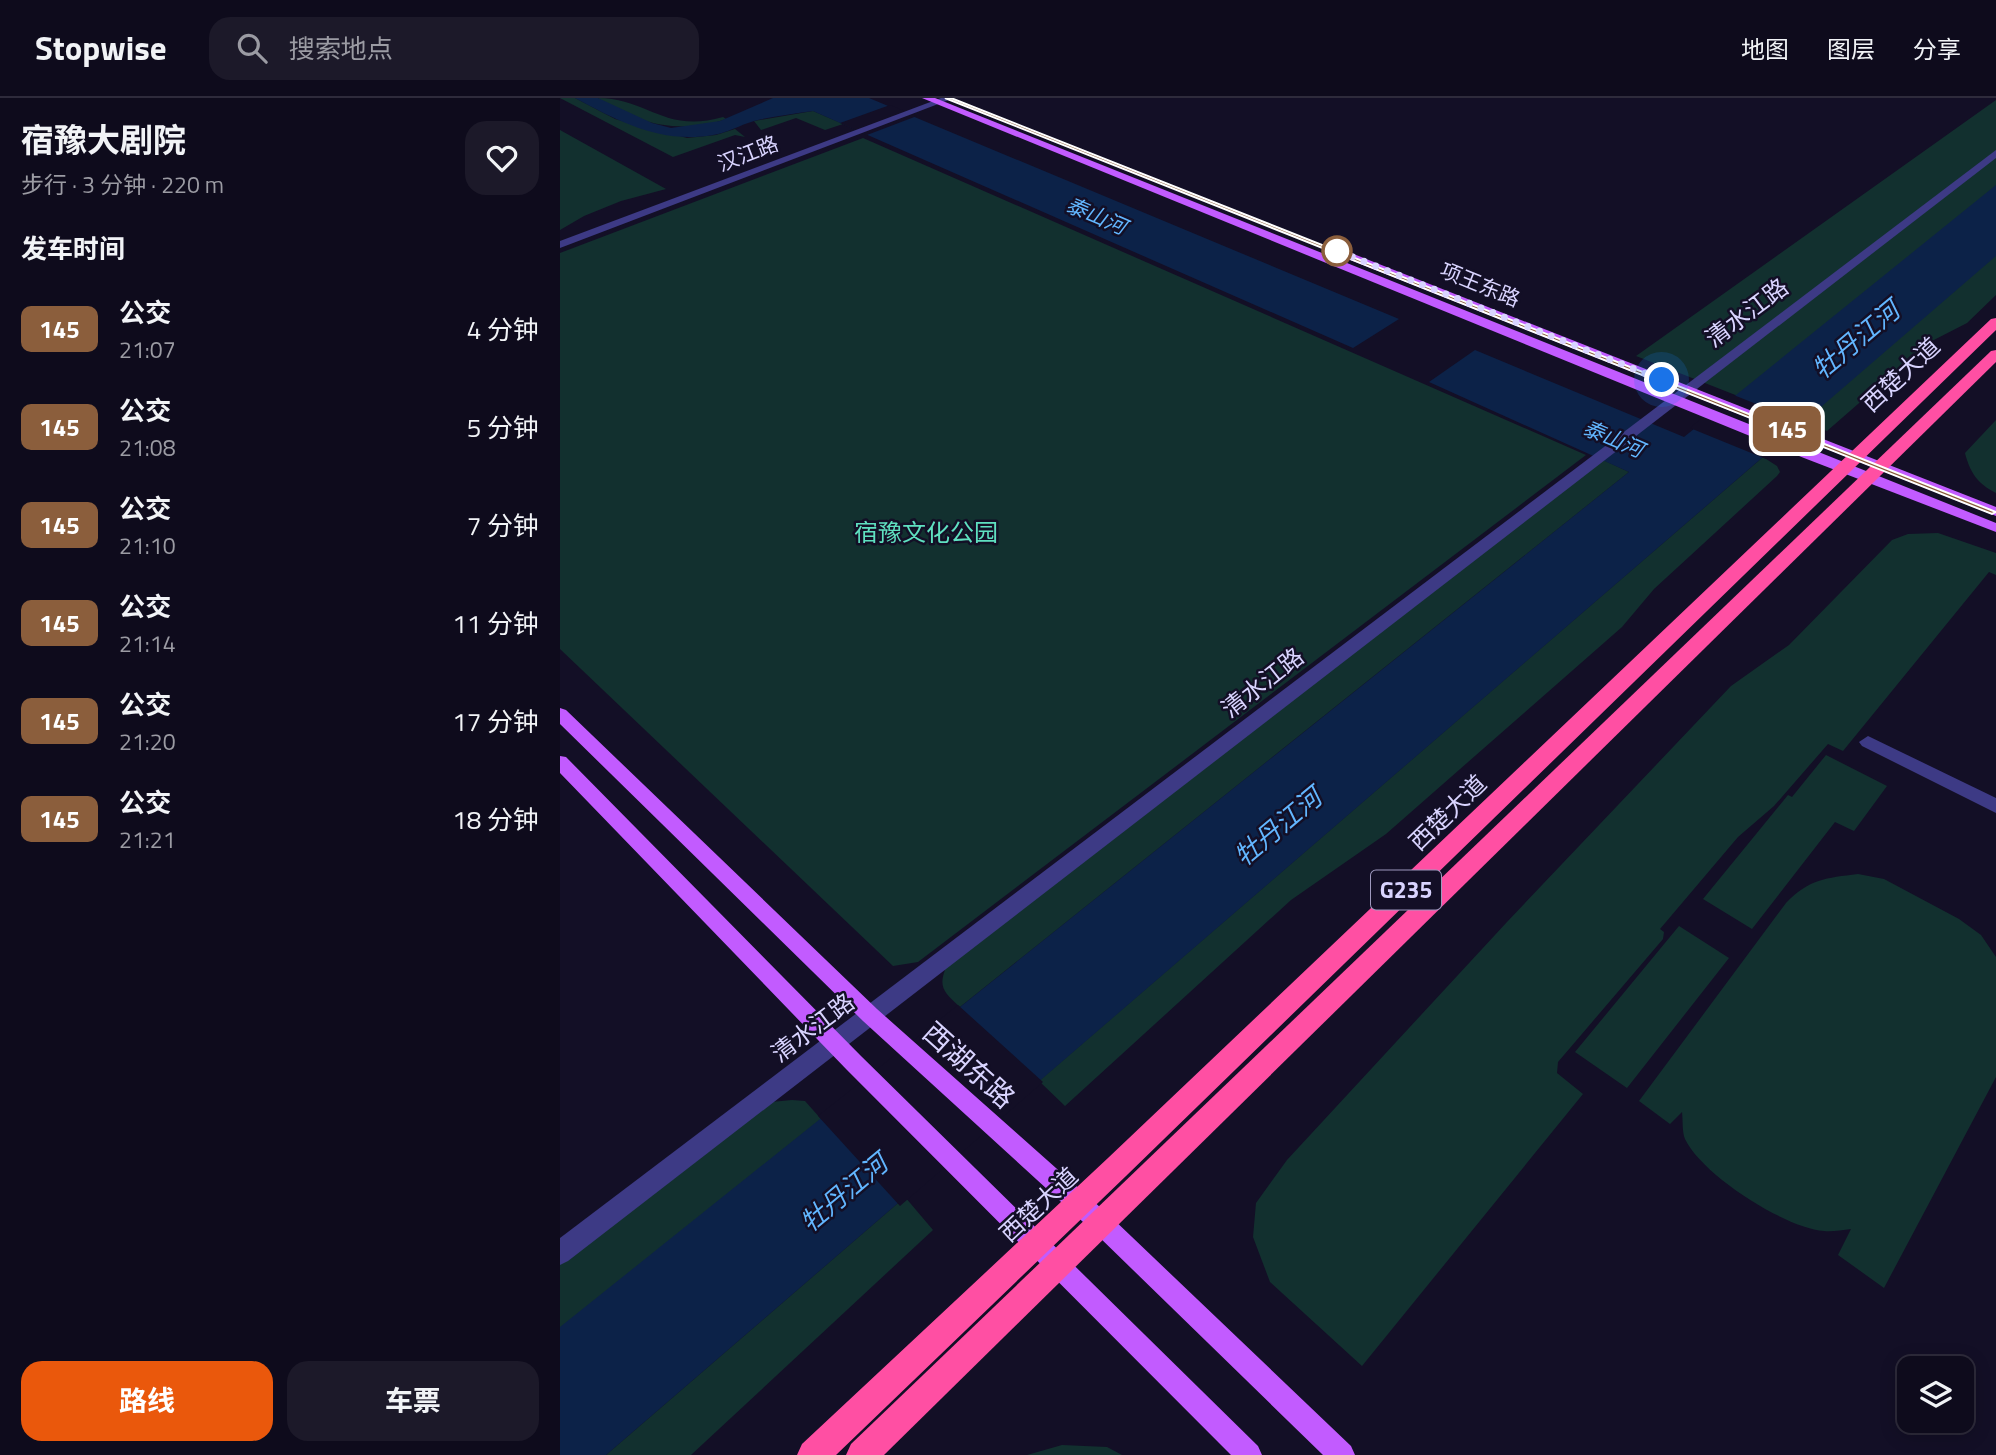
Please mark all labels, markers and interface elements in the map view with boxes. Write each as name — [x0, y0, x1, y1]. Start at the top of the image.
search box — [209, 17, 699, 80]
text: Stopwise — [35, 23, 167, 73]
icon: search — [233, 29, 271, 67]
text: 搜索地点 — [289, 29, 393, 68]
text: 地图 — [1741, 31, 1789, 67]
text: 图层 — [1827, 31, 1875, 67]
text: 分享 — [1913, 31, 1961, 67]
text: 宿豫大剧院 — [21, 115, 186, 165]
button: heart — [465, 121, 539, 195]
street label: 汉江路 — [712, 127, 783, 179]
text: 步行 · 3 分钟 · 220 m — [21, 167, 224, 202]
water label: 泰山河 — [1061, 188, 1135, 244]
text: 发车时间 — [21, 229, 125, 268]
unlabelled marker — [1322, 236, 1352, 266]
street label: 项王东路 — [1435, 254, 1525, 315]
street label: 清水江路 — [1697, 269, 1796, 355]
water label: 牡丹江河 — [1803, 288, 1912, 388]
text: 公交 — [119, 293, 171, 332]
text: 4 分钟 — [467, 310, 539, 349]
text: 145 — [39, 311, 80, 347]
street label: 西楚大道 — [1853, 328, 1948, 420]
text: 21:07 — [119, 332, 176, 367]
your location — [1644, 362, 1679, 397]
text: 公交 — [119, 391, 171, 430]
line badge: 145 — [1747, 406, 1827, 452]
text: 5 分钟 — [467, 408, 539, 447]
text: 145 — [39, 409, 80, 445]
water label: 泰山河 — [1578, 411, 1652, 467]
text: 145 — [1767, 411, 1807, 447]
text: 21:08 — [119, 430, 176, 465]
text: 公交 — [119, 489, 171, 528]
text: 7 分钟 — [467, 506, 539, 545]
text: 145 — [39, 507, 80, 543]
park label: 宿豫文化公园 — [854, 514, 998, 550]
text: 21:10 — [119, 528, 176, 563]
text: 公交 — [119, 587, 171, 626]
text: 11 分钟 — [452, 604, 539, 643]
text: 145 — [39, 605, 80, 641]
text: 21:14 — [119, 626, 176, 661]
street label: 清水江路 — [1213, 638, 1311, 726]
text: 公交 — [119, 685, 171, 724]
text: 17 分钟 — [452, 702, 539, 741]
text: 145 — [39, 703, 80, 739]
text: 21:20 — [119, 724, 176, 759]
street label: 西楚大道 — [1400, 766, 1494, 859]
water label: 牡丹江河 — [1225, 775, 1334, 875]
text: 公交 — [119, 783, 171, 822]
text: 18 分钟 — [452, 800, 539, 839]
text: 145 — [39, 801, 80, 837]
text: 21:21 — [119, 822, 176, 857]
road number: G235 — [1371, 870, 1441, 910]
street label: 清水江路 — [763, 984, 862, 1070]
street label: 西湖东路 — [913, 1011, 1025, 1118]
water label: 牡丹江河 — [791, 1141, 900, 1241]
street label: 西楚大道 — [991, 1158, 1086, 1250]
map controls — [1897, 1356, 1974, 1433]
button: layers — [1897, 1356, 1974, 1433]
button: 路线 — [21, 1361, 273, 1441]
button: 车票 — [287, 1361, 539, 1441]

